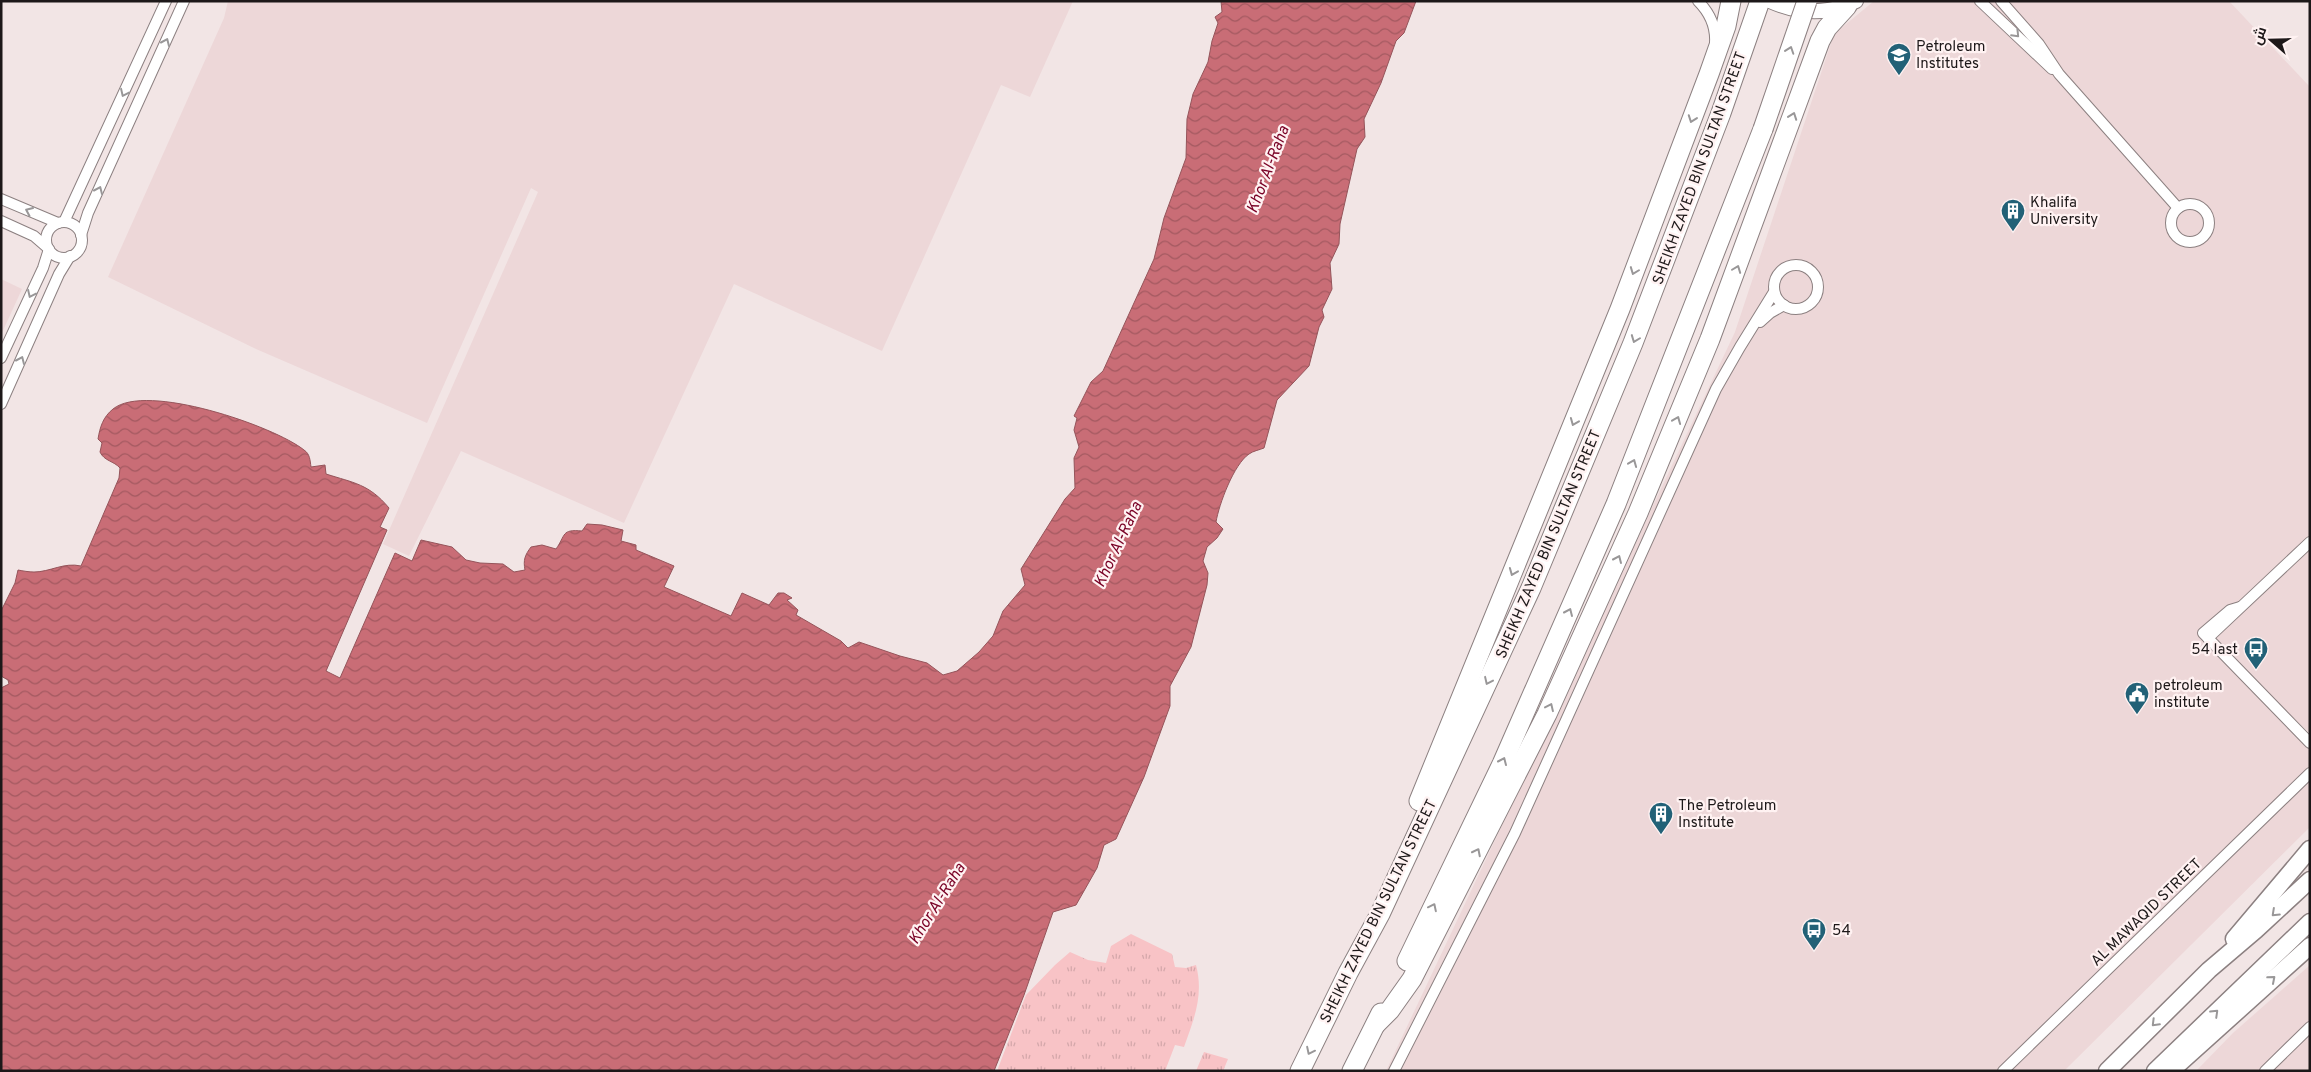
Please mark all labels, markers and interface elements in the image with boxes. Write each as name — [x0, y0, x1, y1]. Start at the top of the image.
north arrow — [2246, 15, 2296, 65]
text: ش — [2248, 24, 2271, 47]
one-way arrow — [2010, 28, 2019, 37]
one-way arrow — [159, 38, 170, 47]
place label: Petroleum Institutes — [1916, 38, 1986, 74]
school or university icon: Petroleum Institutes — [1886, 42, 1912, 76]
one-way arrow — [1785, 46, 1795, 54]
street label: SHEIKH ZAYED BIN SULTAN STREET — [1649, 49, 1752, 288]
one-way arrow — [120, 88, 131, 97]
one-way arrow — [1787, 112, 1797, 121]
one-way arrow — [1688, 114, 1699, 123]
water label: Khor Al-Raha — [1243, 123, 1295, 216]
one-way arrow — [92, 186, 103, 195]
place label: Khalifa University — [2030, 194, 2098, 230]
building icon: Khalifa University — [2000, 198, 2026, 232]
one-way arrow — [25, 207, 34, 218]
one-way arrow — [1731, 265, 1741, 273]
one-way arrow — [1630, 266, 1641, 275]
one-way arrow — [27, 289, 37, 298]
one-way arrow — [1631, 334, 1641, 342]
one-way arrow — [15, 356, 26, 365]
one-way arrow — [1671, 416, 1682, 425]
one-way arrow — [1570, 417, 1580, 426]
street label: SHEIKH ZAYED BIN SULTAN STREET — [1492, 427, 1606, 662]
one-way arrow — [1626, 459, 1637, 468]
water label: Khor Al-Raha — [1090, 498, 1148, 591]
one-way arrow — [1611, 555, 1622, 564]
one-way arrow — [1509, 568, 1519, 576]
one-way arrow — [1562, 608, 1573, 617]
bus stop icon: 54 last — [2243, 636, 2269, 670]
place label: 54 last — [2191, 641, 2238, 660]
one-way arrow — [1484, 676, 1494, 685]
place label: petroleum institute — [2154, 677, 2223, 713]
public building icon: petroleum institute — [2124, 681, 2150, 715]
one-way arrow — [1544, 703, 1554, 712]
one-way arrow — [1497, 757, 1507, 766]
street label: SHEIKH ZAYED BIN SULTAN STREET — [1317, 797, 1442, 1027]
place label: The Petroleum Institute — [1678, 797, 1777, 833]
building icon: The Petroleum Institute — [1648, 801, 1674, 835]
one-way arrow — [1471, 848, 1481, 857]
street label: AL MAWAQID STREET — [2088, 855, 2207, 971]
water label: Khor Al-Raha — [905, 859, 971, 948]
one-way arrow — [1426, 904, 1436, 913]
one-way arrow — [2271, 908, 2280, 917]
bus stop icon: 54 — [1801, 917, 1827, 951]
place label: 54 — [1832, 922, 1851, 941]
one-way arrow — [2266, 976, 2275, 985]
one-way arrow — [2209, 1010, 2218, 1019]
one-way arrow — [2152, 1017, 2161, 1026]
one-way arrow — [1305, 1046, 1316, 1055]

